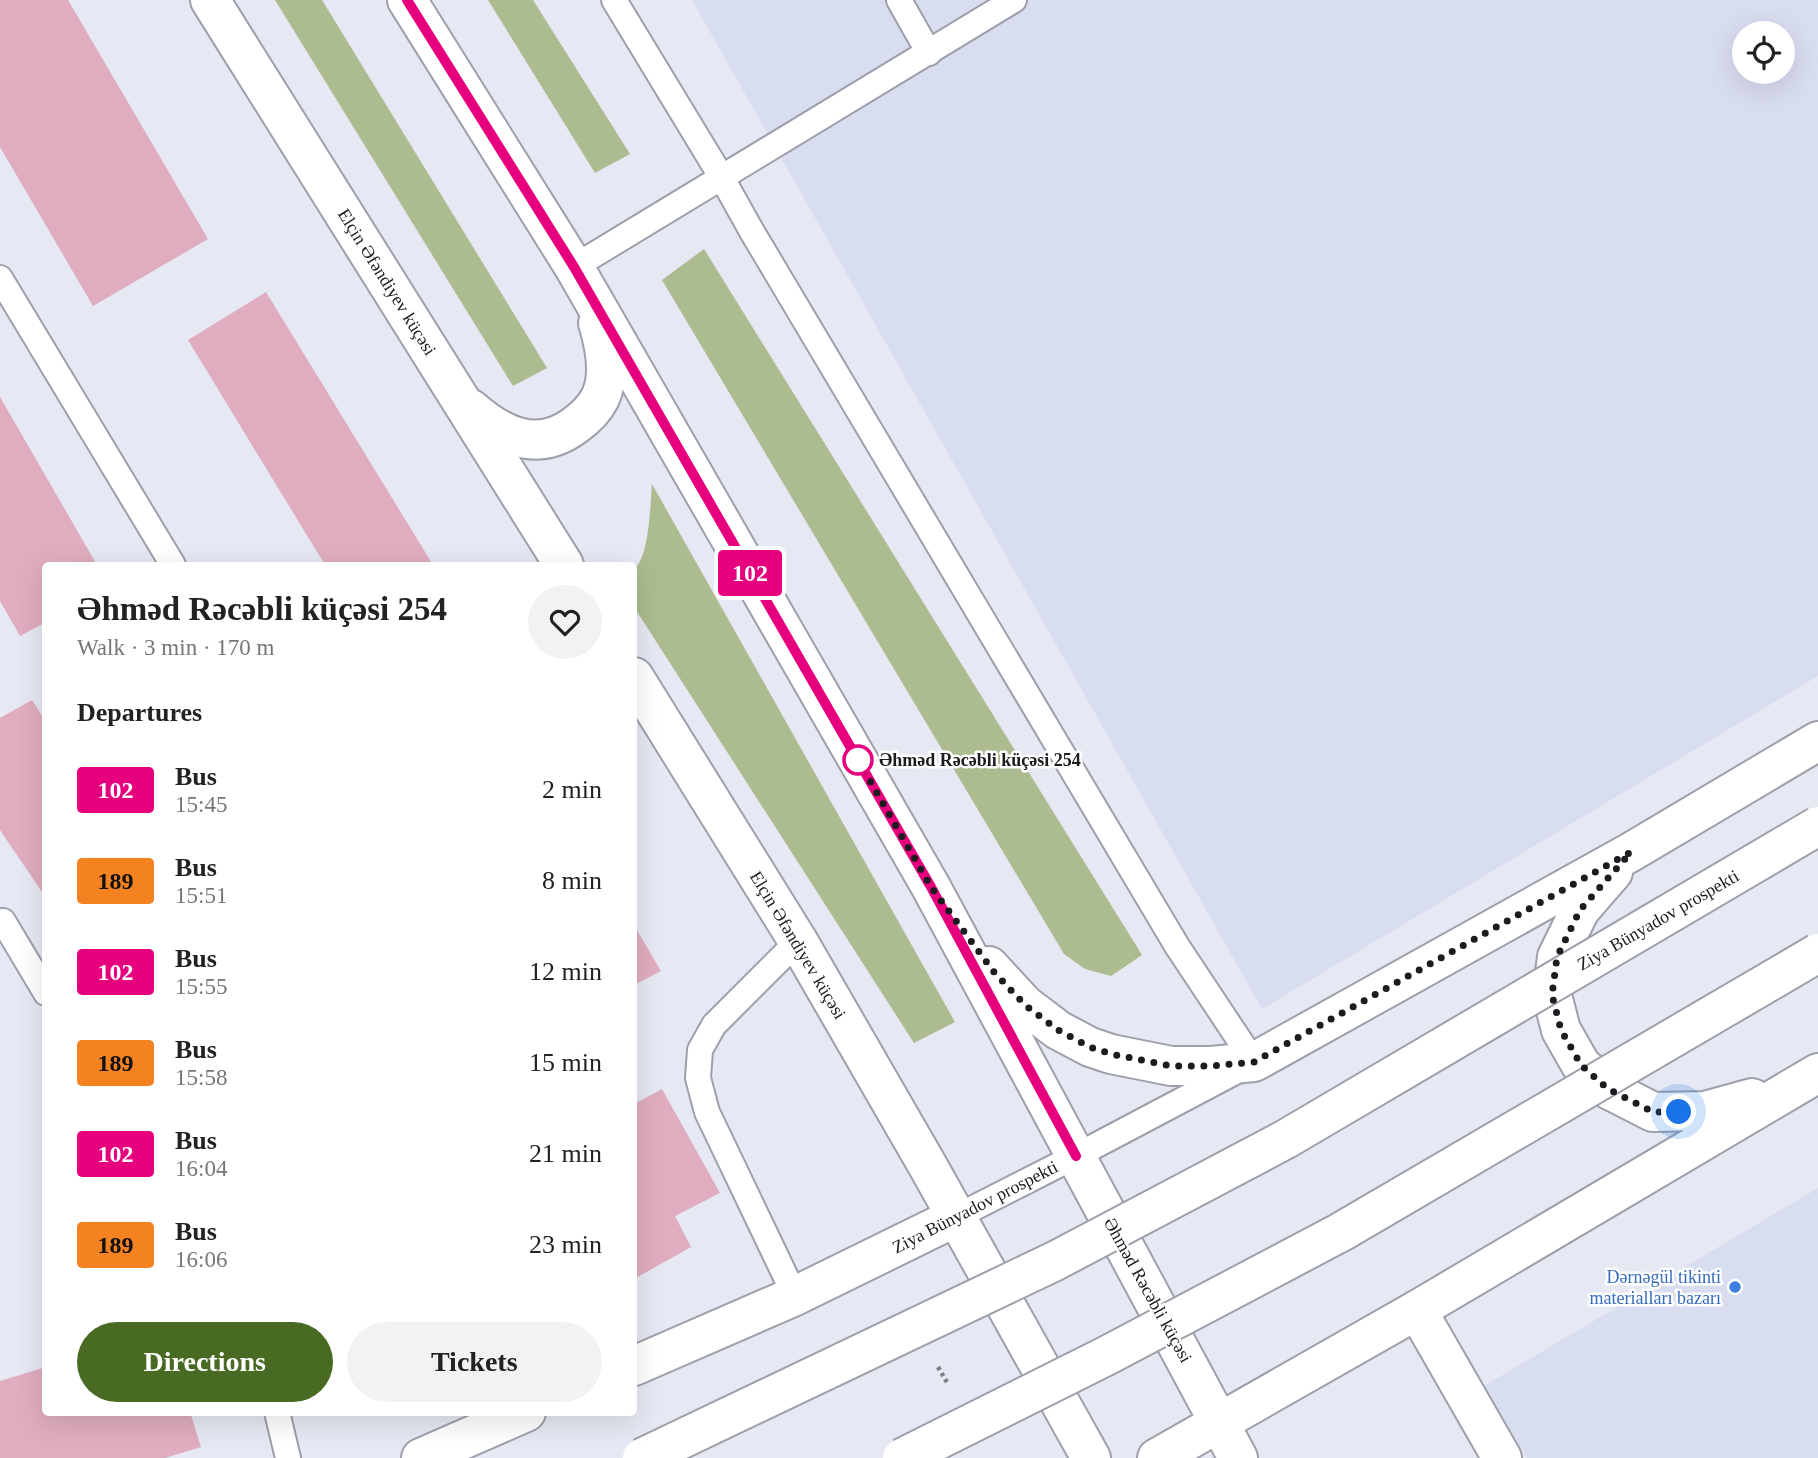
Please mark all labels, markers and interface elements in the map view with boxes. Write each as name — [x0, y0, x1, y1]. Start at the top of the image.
map controls — [1732, 21, 1795, 84]
button: locate — [1732, 21, 1795, 84]
street label: Elçin Əfəndiyev küçəsi — [334, 205, 440, 359]
line badge: 102 — [710, 550, 790, 596]
text: 102 — [732, 560, 768, 586]
button: heart — [528, 585, 602, 659]
text: Əhməd Rəcəbli küçəsi 254 — [77, 591, 447, 627]
text: Walk · 3 min · 170 m — [77, 635, 274, 660]
text: Departures — [77, 698, 202, 727]
marker: Əhməd Rəcəbli küçəsi 254 — [843, 745, 873, 775]
place label: Əhməd Rəcəbli küçəsi 254 — [879, 750, 1081, 770]
text: Bus — [175, 762, 217, 791]
text: 2 min — [542, 775, 602, 804]
text: 102 — [98, 777, 134, 803]
text: 15:45 — [175, 792, 227, 817]
text: Bus — [175, 853, 217, 882]
text: 8 min — [542, 866, 602, 895]
street label: Ziya Bünyadov prospekti — [1574, 866, 1742, 974]
street label: Elçin Əfəndiyev küçəsi — [746, 867, 850, 1023]
text: 189 — [98, 868, 134, 894]
text: 15:51 — [175, 883, 227, 908]
text: Bus — [175, 944, 217, 973]
text: 12 min — [529, 957, 602, 986]
text: 102 — [98, 959, 134, 985]
text: 15:55 — [175, 974, 227, 999]
text: Bus — [175, 1035, 217, 1064]
text: 15 min — [529, 1048, 602, 1077]
text: 189 — [98, 1050, 134, 1076]
text: 15:58 — [175, 1065, 227, 1090]
your location — [1661, 1094, 1696, 1129]
text: Bus — [175, 1126, 217, 1155]
text: 21 min — [529, 1139, 602, 1168]
text: 102 — [98, 1141, 134, 1167]
text: 16:04 — [175, 1156, 227, 1181]
street label: Ziya Bünyadov prospekti — [889, 1157, 1061, 1257]
street label: Əhməd Rəcəbli küçəsi — [1100, 1214, 1196, 1366]
text: Bus — [175, 1217, 217, 1246]
text: 23 min — [529, 1230, 602, 1259]
text: 189 — [98, 1232, 134, 1258]
text: 16:06 — [175, 1247, 227, 1272]
place label: Dərnəgül tikinti materialları bazarı — [1590, 1267, 1721, 1308]
marker: Dərnəgül tikinti materialları bazarı — [1727, 1279, 1743, 1295]
button: Directions — [77, 1322, 333, 1402]
button: Tickets — [347, 1322, 602, 1402]

